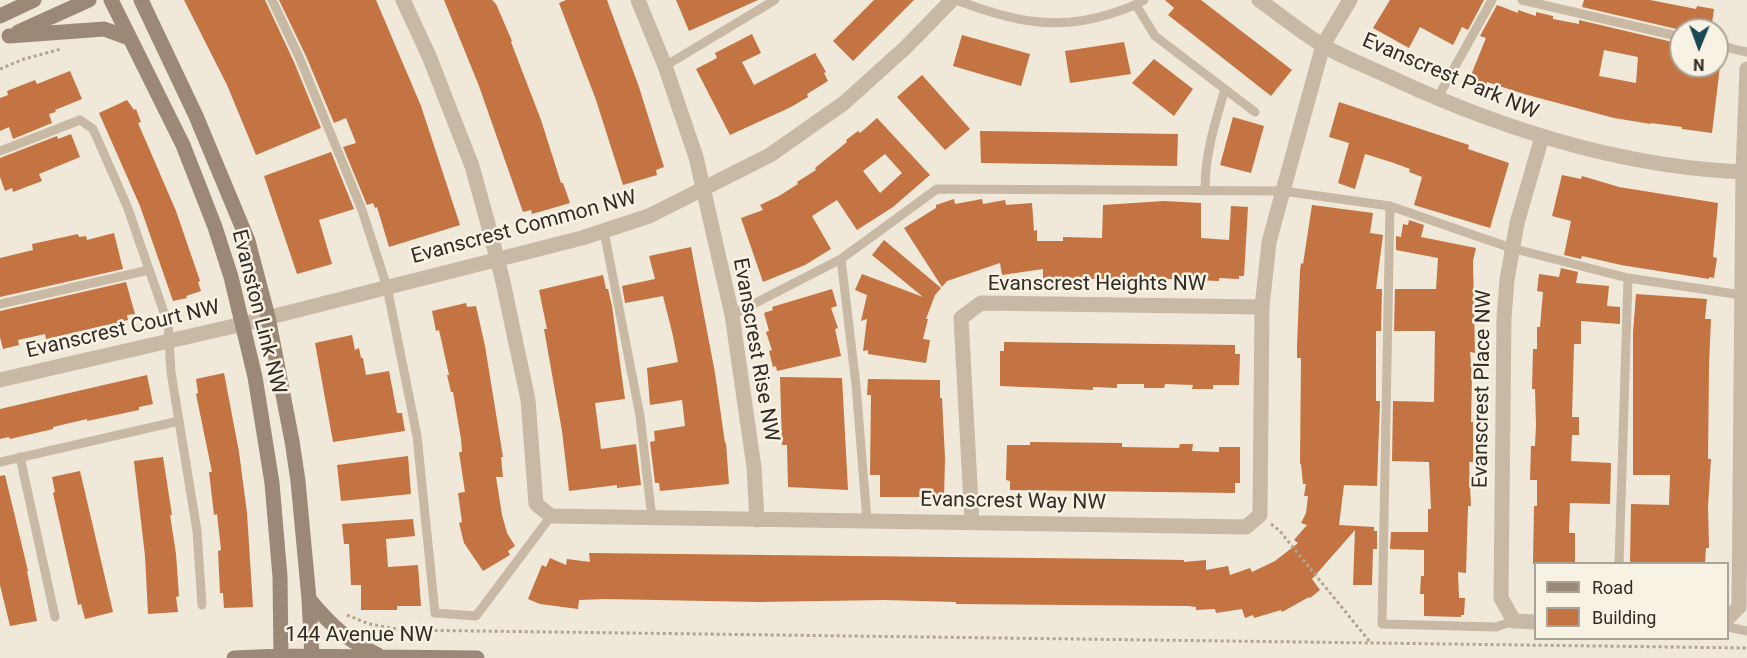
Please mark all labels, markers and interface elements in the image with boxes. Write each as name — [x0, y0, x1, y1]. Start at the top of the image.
north arrow — [1669, 18, 1729, 78]
street label: Evanscrest Park NW — [1358, 29, 1542, 125]
text: N — [1693, 55, 1705, 74]
street label: Evanscrest Common NW — [409, 186, 639, 270]
street label: Evanston Link NW — [225, 227, 291, 397]
street label: Evanscrest Rise NW — [726, 256, 784, 444]
street label: Evanscrest Heights NW — [988, 272, 1206, 298]
street label: Evanscrest Place NW — [1469, 290, 1497, 488]
street label: Evanscrest Court NW — [24, 295, 222, 365]
street label: Evanscrest Way NW — [920, 488, 1106, 516]
legend — [1534, 562, 1729, 640]
text: Road — [1592, 577, 1633, 598]
text: Building — [1592, 607, 1656, 628]
street label: 144 Avenue NW — [285, 623, 433, 649]

